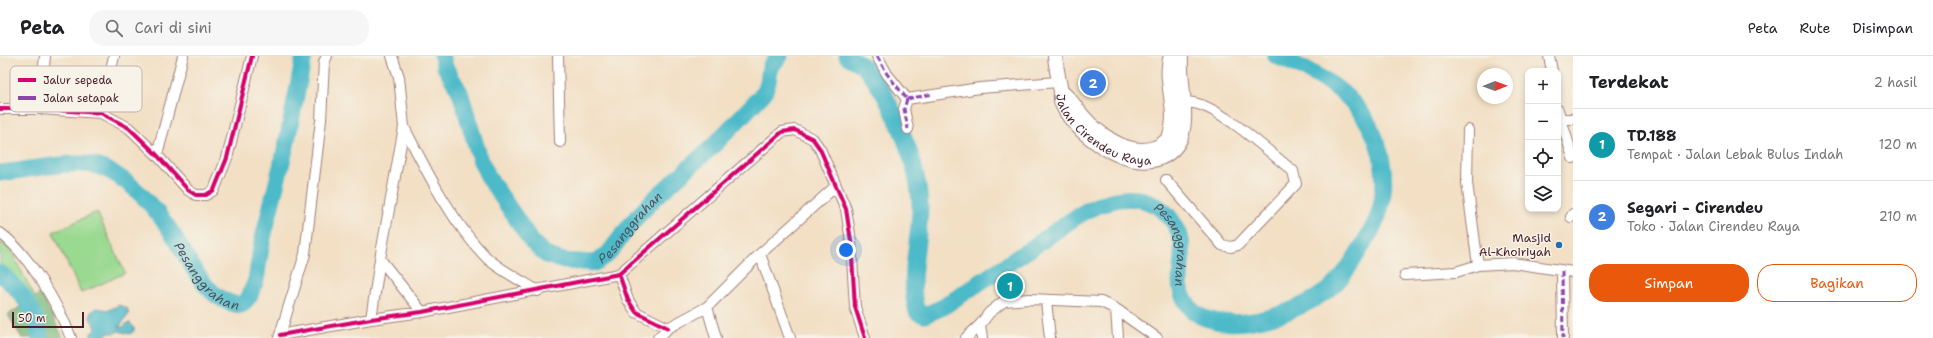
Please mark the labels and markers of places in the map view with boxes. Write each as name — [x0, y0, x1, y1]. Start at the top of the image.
pin: 2 — [1080, 68, 1106, 98]
place label: Masjid Al-Khoiriyah — [1479, 230, 1551, 260]
marker: Masjid Al-Khoiriyah — [1554, 240, 1564, 250]
pin: 1 — [997, 271, 1023, 301]

